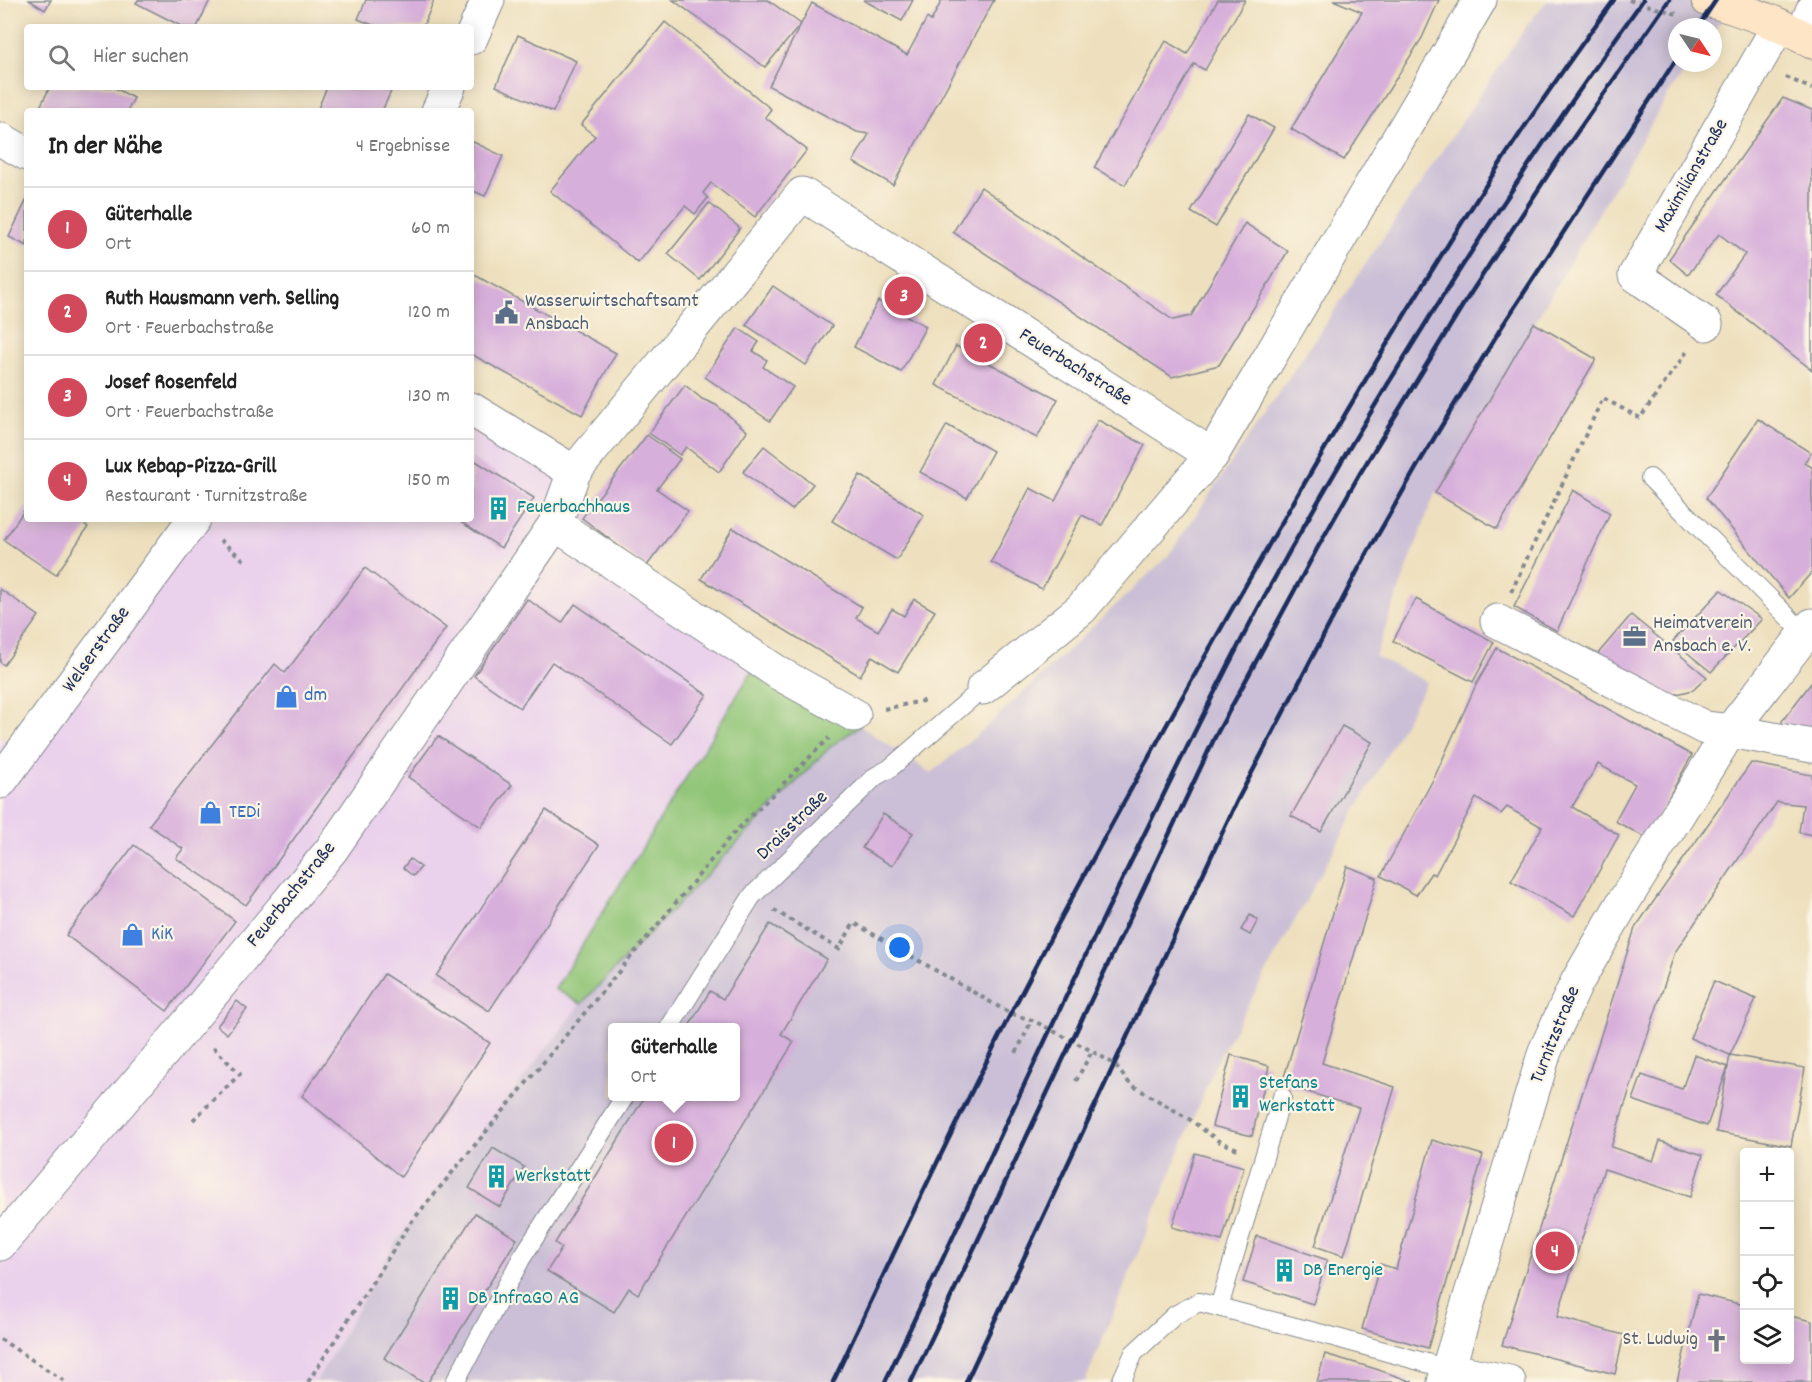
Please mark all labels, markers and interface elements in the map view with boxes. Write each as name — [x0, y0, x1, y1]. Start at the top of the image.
north arrow — [1668, 18, 1722, 72]
search box — [24, 24, 474, 90]
icon: search — [45, 41, 78, 74]
text: Hier suchen — [93, 42, 189, 73]
street label: Maximilianstraße — [1648, 114, 1736, 238]
text: In der Nähe — [48, 129, 162, 166]
text: 4 Ergebnisse — [356, 133, 450, 161]
text: Güterhalle — [105, 200, 192, 231]
text: 1 — [65, 215, 70, 243]
text: 60 m — [411, 215, 450, 243]
text: Ort — [105, 231, 131, 259]
pin: 3 — [884, 274, 924, 318]
text: Ruth Hausmann verh. Selling — [105, 284, 339, 315]
place label: Wasserwirtschaftsamt Ansbach — [525, 288, 699, 339]
text: 2 — [63, 299, 72, 327]
text: 120 m — [408, 299, 450, 327]
public building icon: Wasserwirtschaftsamt Ansbach — [494, 300, 520, 326]
text: Ort · Feuerbachstraße — [105, 315, 274, 343]
pin: 2 — [964, 320, 1002, 366]
street label: Feuerbachstraße — [1013, 322, 1137, 414]
text: Josef Rosenfeld — [105, 368, 237, 399]
text: 3 — [63, 383, 72, 411]
text: 130 m — [408, 383, 450, 411]
text: Ort · Feuerbachstraße — [105, 399, 274, 427]
text: Lux Kebap-Pizza-Grill — [105, 452, 276, 483]
text: 4 — [63, 467, 72, 495]
text: 150 m — [407, 467, 450, 495]
text: Restaurant · Turnitzstraße — [105, 483, 307, 511]
place label: Feuerbachhaus — [517, 494, 630, 522]
building icon: Feuerbachhaus — [486, 495, 512, 521]
street label: Welserstraße — [56, 601, 138, 699]
place label: Heimatverein Ansbach e. V. — [1653, 610, 1752, 661]
office icon: Heimatverein Ansbach e. V. — [1622, 623, 1648, 649]
place label: dm — [304, 682, 327, 710]
shop icon: dm — [273, 683, 299, 709]
street label: Draisstraße — [751, 784, 835, 867]
place label: TEDi — [229, 799, 260, 827]
shop icon: TEDi — [198, 800, 224, 826]
street label: Feuerbachstraße — [241, 836, 344, 954]
place label: KiK — [151, 921, 173, 949]
shop icon: KiK — [120, 922, 146, 948]
your location — [885, 933, 914, 962]
street label: Turnitzstraße — [1524, 982, 1588, 1088]
popup — [608, 1023, 740, 1101]
text: Güterhalle — [630, 1033, 718, 1064]
text: Ort — [630, 1064, 657, 1092]
place label: Stefans Werkstatt — [1259, 1070, 1335, 1121]
building icon: Stefans Werkstatt — [1228, 1083, 1254, 1109]
pin: 1 — [654, 1120, 694, 1166]
map controls — [1740, 1148, 1794, 1364]
button: + — [1740, 1148, 1794, 1202]
place label: Werkstatt — [515, 1163, 591, 1191]
building icon: Werkstatt — [484, 1164, 510, 1190]
button: − — [1740, 1202, 1794, 1256]
pin: 4 — [1536, 1228, 1574, 1274]
button: locate — [1740, 1256, 1794, 1310]
place label: DB Energie — [1303, 1257, 1383, 1285]
building icon: DB Energie — [1272, 1258, 1298, 1284]
place label: DB InfraGO AG — [468, 1285, 579, 1313]
building icon: DB InfraGO AG — [437, 1286, 463, 1312]
button: layers — [1740, 1310, 1794, 1364]
place label: St. Ludwig — [1622, 1326, 1698, 1354]
church icon: St. Ludwig — [1703, 1327, 1729, 1353]

